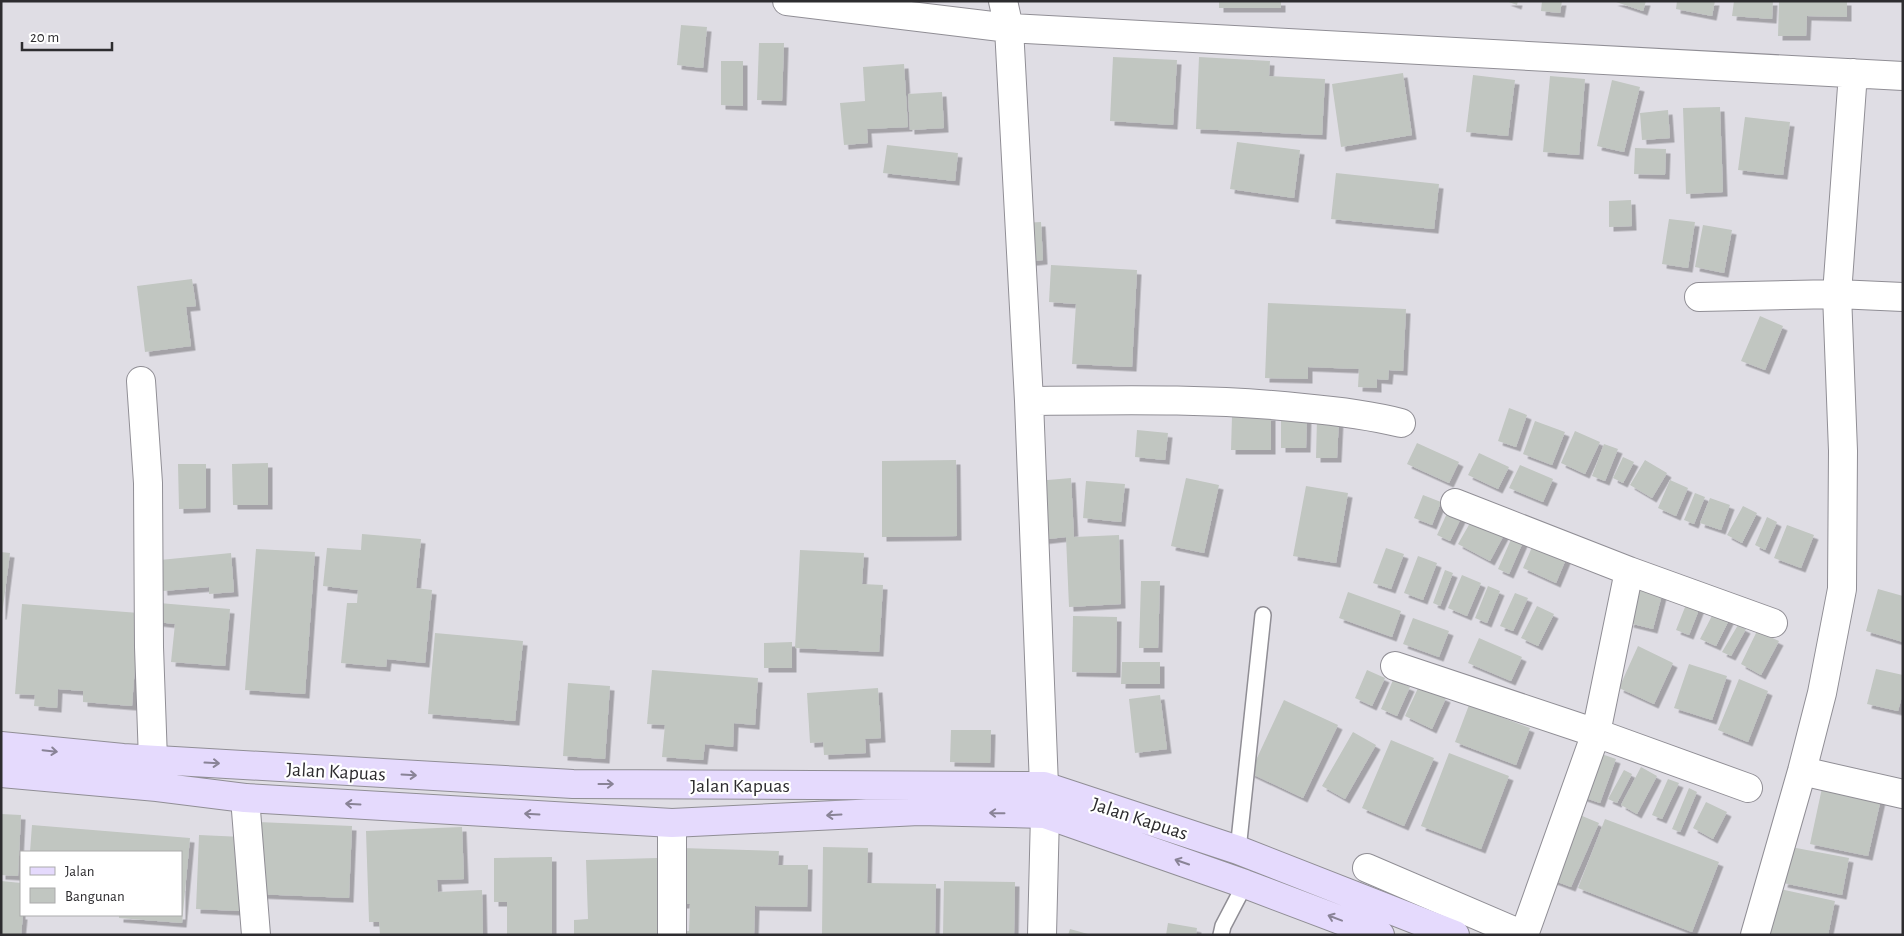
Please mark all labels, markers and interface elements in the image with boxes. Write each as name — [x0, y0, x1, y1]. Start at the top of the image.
scale bar — [22, 20, 112, 52]
text: 20 m — [30, 30, 59, 45]
one-way arrow — [41, 746, 57, 756]
one-way arrow — [203, 759, 219, 768]
street label: Jalan Kapuas — [286, 759, 386, 785]
one-way arrow — [401, 770, 417, 779]
street label: Jalan Kapuas — [690, 776, 790, 796]
one-way arrow — [598, 779, 614, 789]
street label: Jalan Kapuas — [1089, 794, 1190, 844]
one-way arrow — [345, 799, 361, 808]
one-way arrow — [989, 808, 1005, 818]
one-way arrow — [524, 809, 540, 818]
one-way arrow — [827, 811, 843, 820]
legend — [20, 851, 182, 916]
one-way arrow — [1175, 857, 1191, 866]
text: Jalan — [65, 864, 95, 879]
text: Bangunan — [65, 889, 125, 904]
one-way arrow — [1328, 912, 1343, 922]

